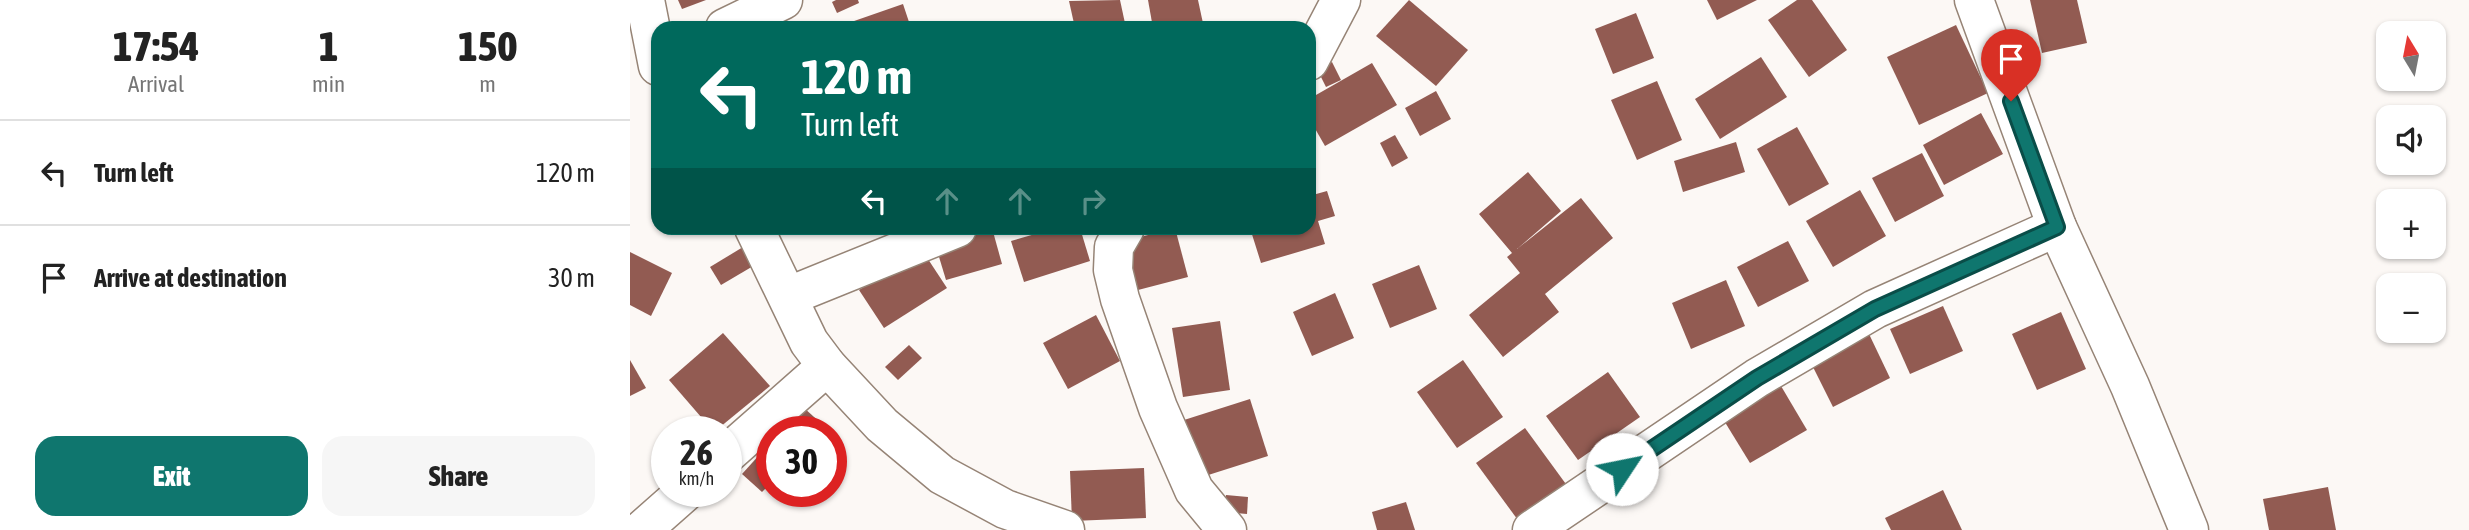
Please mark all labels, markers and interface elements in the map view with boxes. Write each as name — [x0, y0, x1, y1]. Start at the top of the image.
north arrow — [2376, 21, 2446, 91]
map controls — [2376, 21, 2446, 343]
text: 17:54 — [113, 22, 199, 70]
text: 1 — [319, 22, 338, 70]
text: 150 — [458, 22, 517, 70]
pin — [1981, 29, 2041, 101]
icon: arrive — [1992, 40, 2030, 78]
text: 120 m — [801, 48, 912, 104]
icon: left — [686, 49, 777, 140]
text: Arrival — [128, 71, 184, 97]
text: min — [312, 71, 345, 97]
text: m — [479, 71, 496, 97]
button: sound — [2376, 105, 2446, 175]
text: Turn left — [801, 106, 899, 143]
icon: left — [35, 154, 73, 192]
text: Turn left — [94, 158, 174, 188]
text: 120 m — [536, 158, 595, 188]
icon: left — [855, 182, 893, 220]
icon: ahead — [928, 182, 966, 220]
icon: ahead — [1001, 182, 1039, 220]
icon: right — [1074, 182, 1112, 220]
button: + — [2376, 189, 2446, 259]
icon: arrive — [35, 259, 73, 297]
text: Arrive at destination — [94, 263, 287, 293]
text: 30 m — [548, 263, 595, 293]
button: − — [2376, 273, 2446, 343]
speed limit sign: 30 — [756, 416, 847, 507]
text: 26 — [680, 432, 713, 472]
position arrow — [1585, 432, 1659, 506]
button: Exit — [35, 436, 308, 516]
button: Share — [322, 436, 595, 516]
text: km/h — [679, 468, 714, 489]

